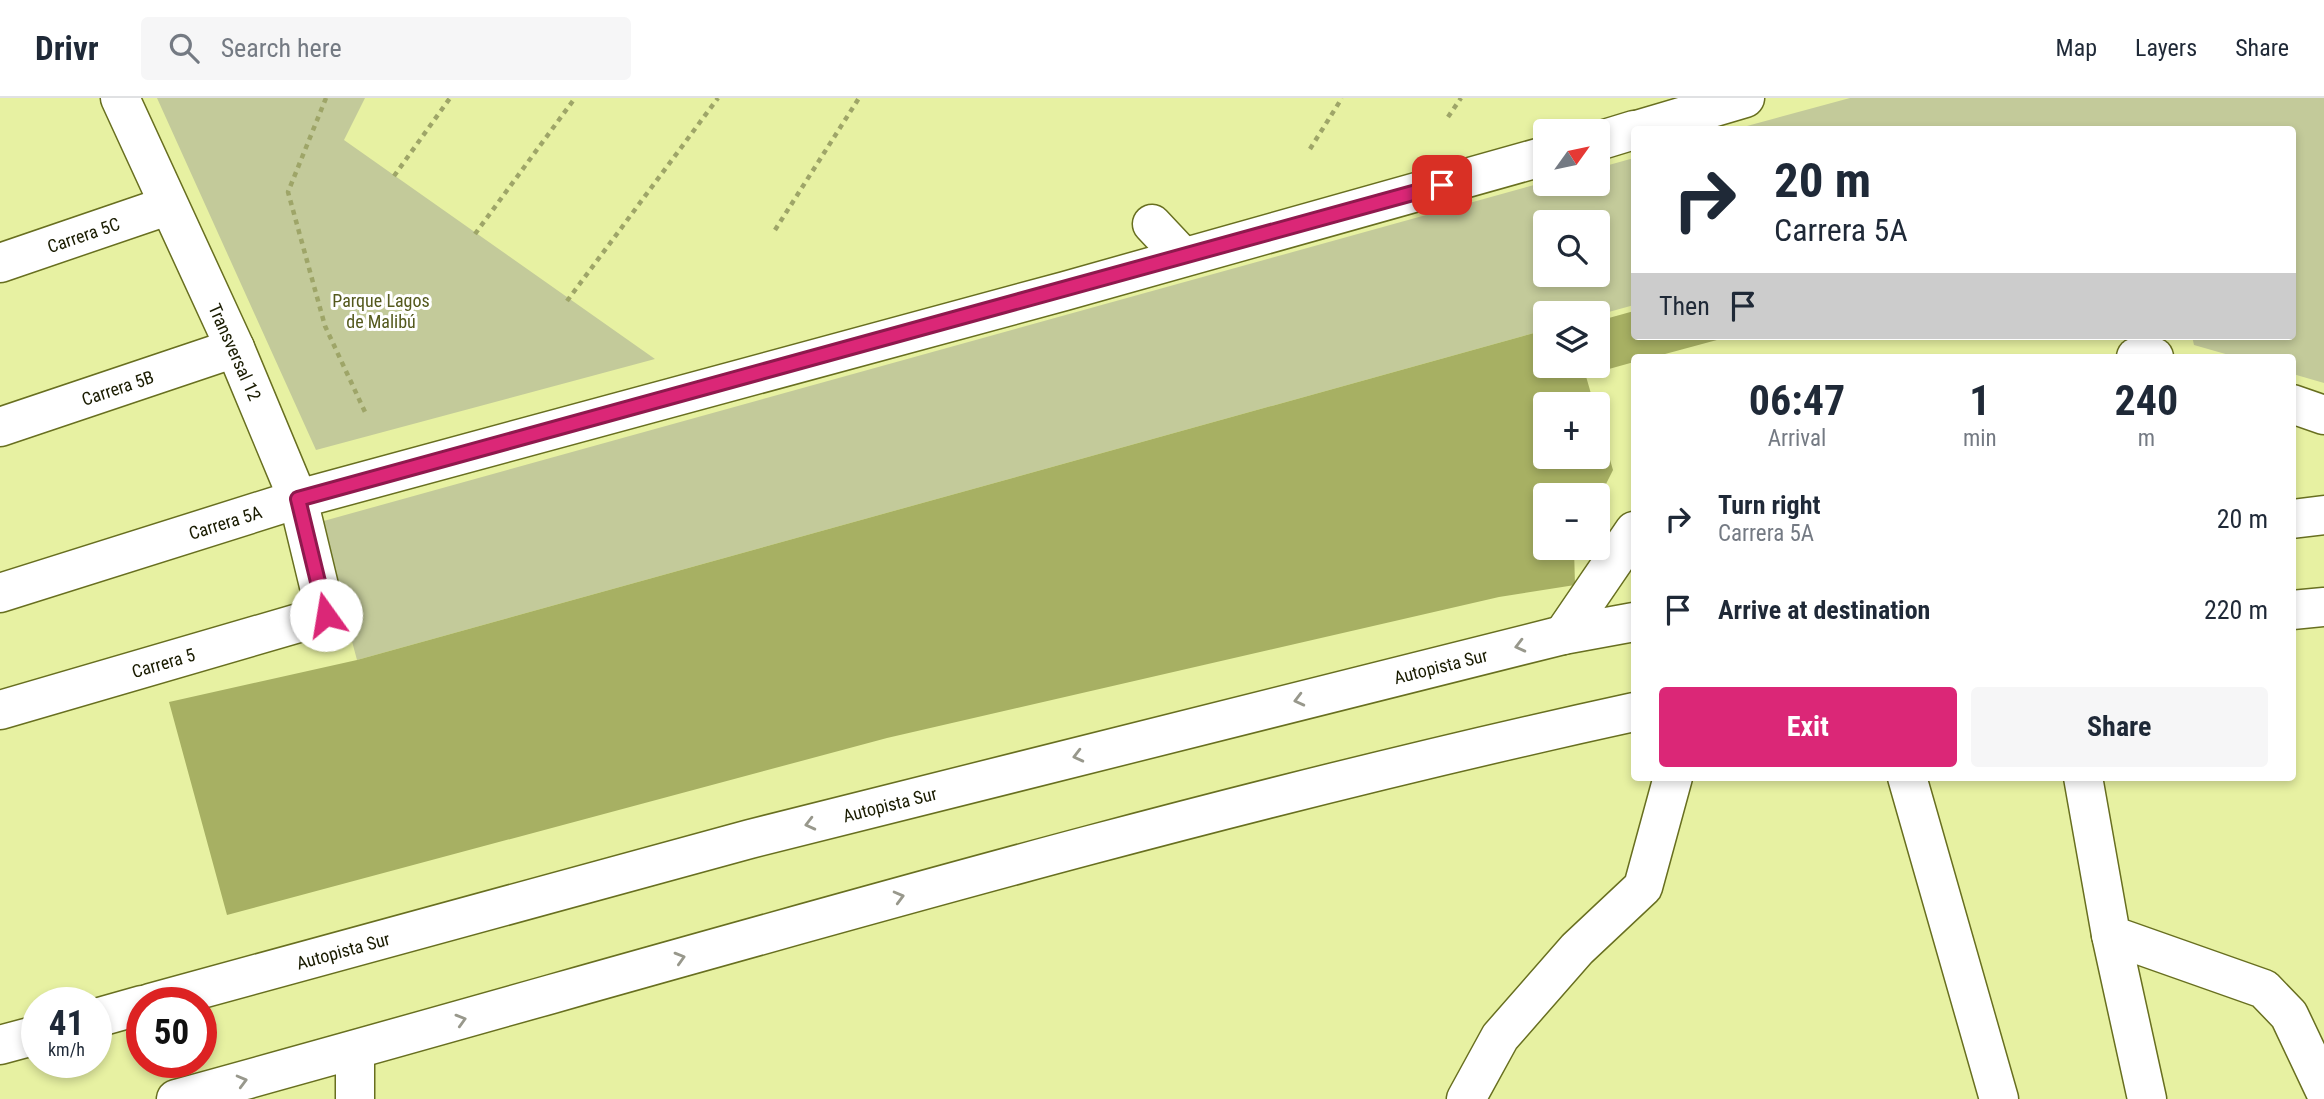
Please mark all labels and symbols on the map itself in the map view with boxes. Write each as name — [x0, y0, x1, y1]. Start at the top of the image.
north arrow — [1533, 119, 1610, 196]
pin — [1412, 155, 1472, 215]
street label: Carrera 5C — [44, 213, 122, 257]
park label: Parque Lagos de Malibú — [332, 290, 430, 332]
street label: Transversal 12 — [204, 300, 266, 404]
street label: Carrera 5B — [79, 366, 156, 409]
street label: Carrera 5A — [186, 500, 265, 543]
position arrow — [289, 578, 363, 652]
one-way arrow — [1514, 638, 1526, 652]
street label: Carrera 5 — [129, 643, 197, 682]
street label: Autopista Sur — [1391, 644, 1490, 688]
one-way arrow — [1293, 692, 1305, 706]
one-way arrow — [1072, 748, 1084, 762]
street label: Autopista Sur — [841, 782, 939, 826]
one-way arrow — [804, 816, 816, 830]
one-way arrow — [893, 890, 905, 905]
street label: Autopista Sur — [294, 927, 393, 973]
one-way arrow — [674, 952, 686, 967]
speed limit sign: 50 — [126, 987, 217, 1078]
one-way arrow — [455, 1014, 467, 1028]
one-way arrow — [236, 1075, 248, 1089]

